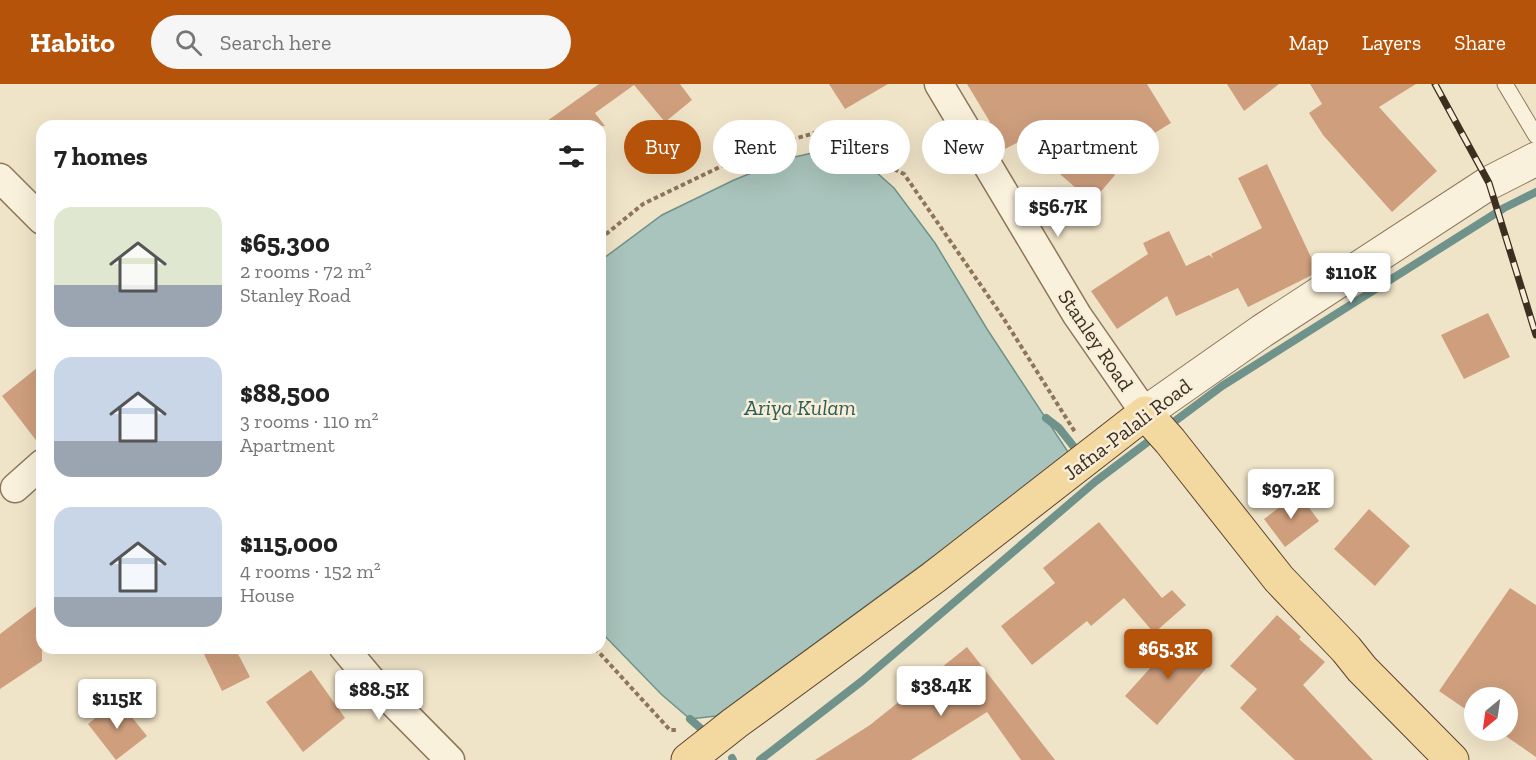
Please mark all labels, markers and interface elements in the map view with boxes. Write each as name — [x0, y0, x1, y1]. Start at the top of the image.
search box — [151, 15, 571, 69]
text: Habito — [30, 26, 115, 59]
icon: search — [172, 26, 205, 59]
text: Search here — [220, 29, 331, 56]
text: Map — [1289, 30, 1329, 55]
text: Layers — [1362, 30, 1421, 55]
text: Share — [1454, 30, 1506, 55]
chip: Buy — [624, 120, 701, 174]
chip: Rent — [713, 120, 797, 174]
chip: Filters — [809, 120, 910, 174]
chip: New — [922, 120, 1005, 174]
chip: Apartment — [1017, 120, 1159, 174]
text: 7 homes — [54, 140, 148, 172]
icon: filters — [555, 140, 588, 173]
pin: $56.7K — [1009, 187, 1107, 238]
text: $56.7K — [1029, 194, 1087, 218]
text: $65,300 — [240, 227, 330, 259]
icon: home — [102, 231, 174, 303]
pin: $110K — [1309, 253, 1393, 304]
text: 2 rooms · 72 m² — [240, 259, 372, 283]
text: $110K — [1326, 260, 1376, 284]
text: Stanley Road — [240, 283, 351, 307]
street label: Stanley Road — [1053, 285, 1139, 396]
street label: Jafna-Palali Road — [1058, 372, 1196, 485]
text: $88,500 — [240, 377, 330, 409]
icon: home — [102, 381, 174, 453]
water label: Ariya Kulam — [743, 394, 856, 421]
text: 3 rooms · 110 m² — [240, 409, 378, 433]
text: Apartment — [240, 433, 335, 457]
pin: $97.2K — [1242, 469, 1340, 520]
text: $97.2K — [1262, 476, 1320, 500]
text: $115,000 — [240, 527, 338, 559]
icon: home — [102, 531, 174, 603]
text: 4 rooms · 152 m² — [240, 559, 381, 583]
text: House — [240, 583, 294, 607]
pin: $65.3K — [1119, 629, 1217, 680]
text: $65.3K — [1138, 636, 1198, 660]
pin: $38.4K — [892, 666, 990, 717]
pin: $88.5K — [330, 670, 428, 721]
text: $38.4K — [911, 673, 971, 697]
text: $88.5K — [349, 677, 409, 701]
pin: $115K — [75, 679, 159, 730]
text: $115K — [92, 686, 142, 710]
north arrow — [1464, 687, 1518, 741]
map controls — [1464, 687, 1518, 741]

